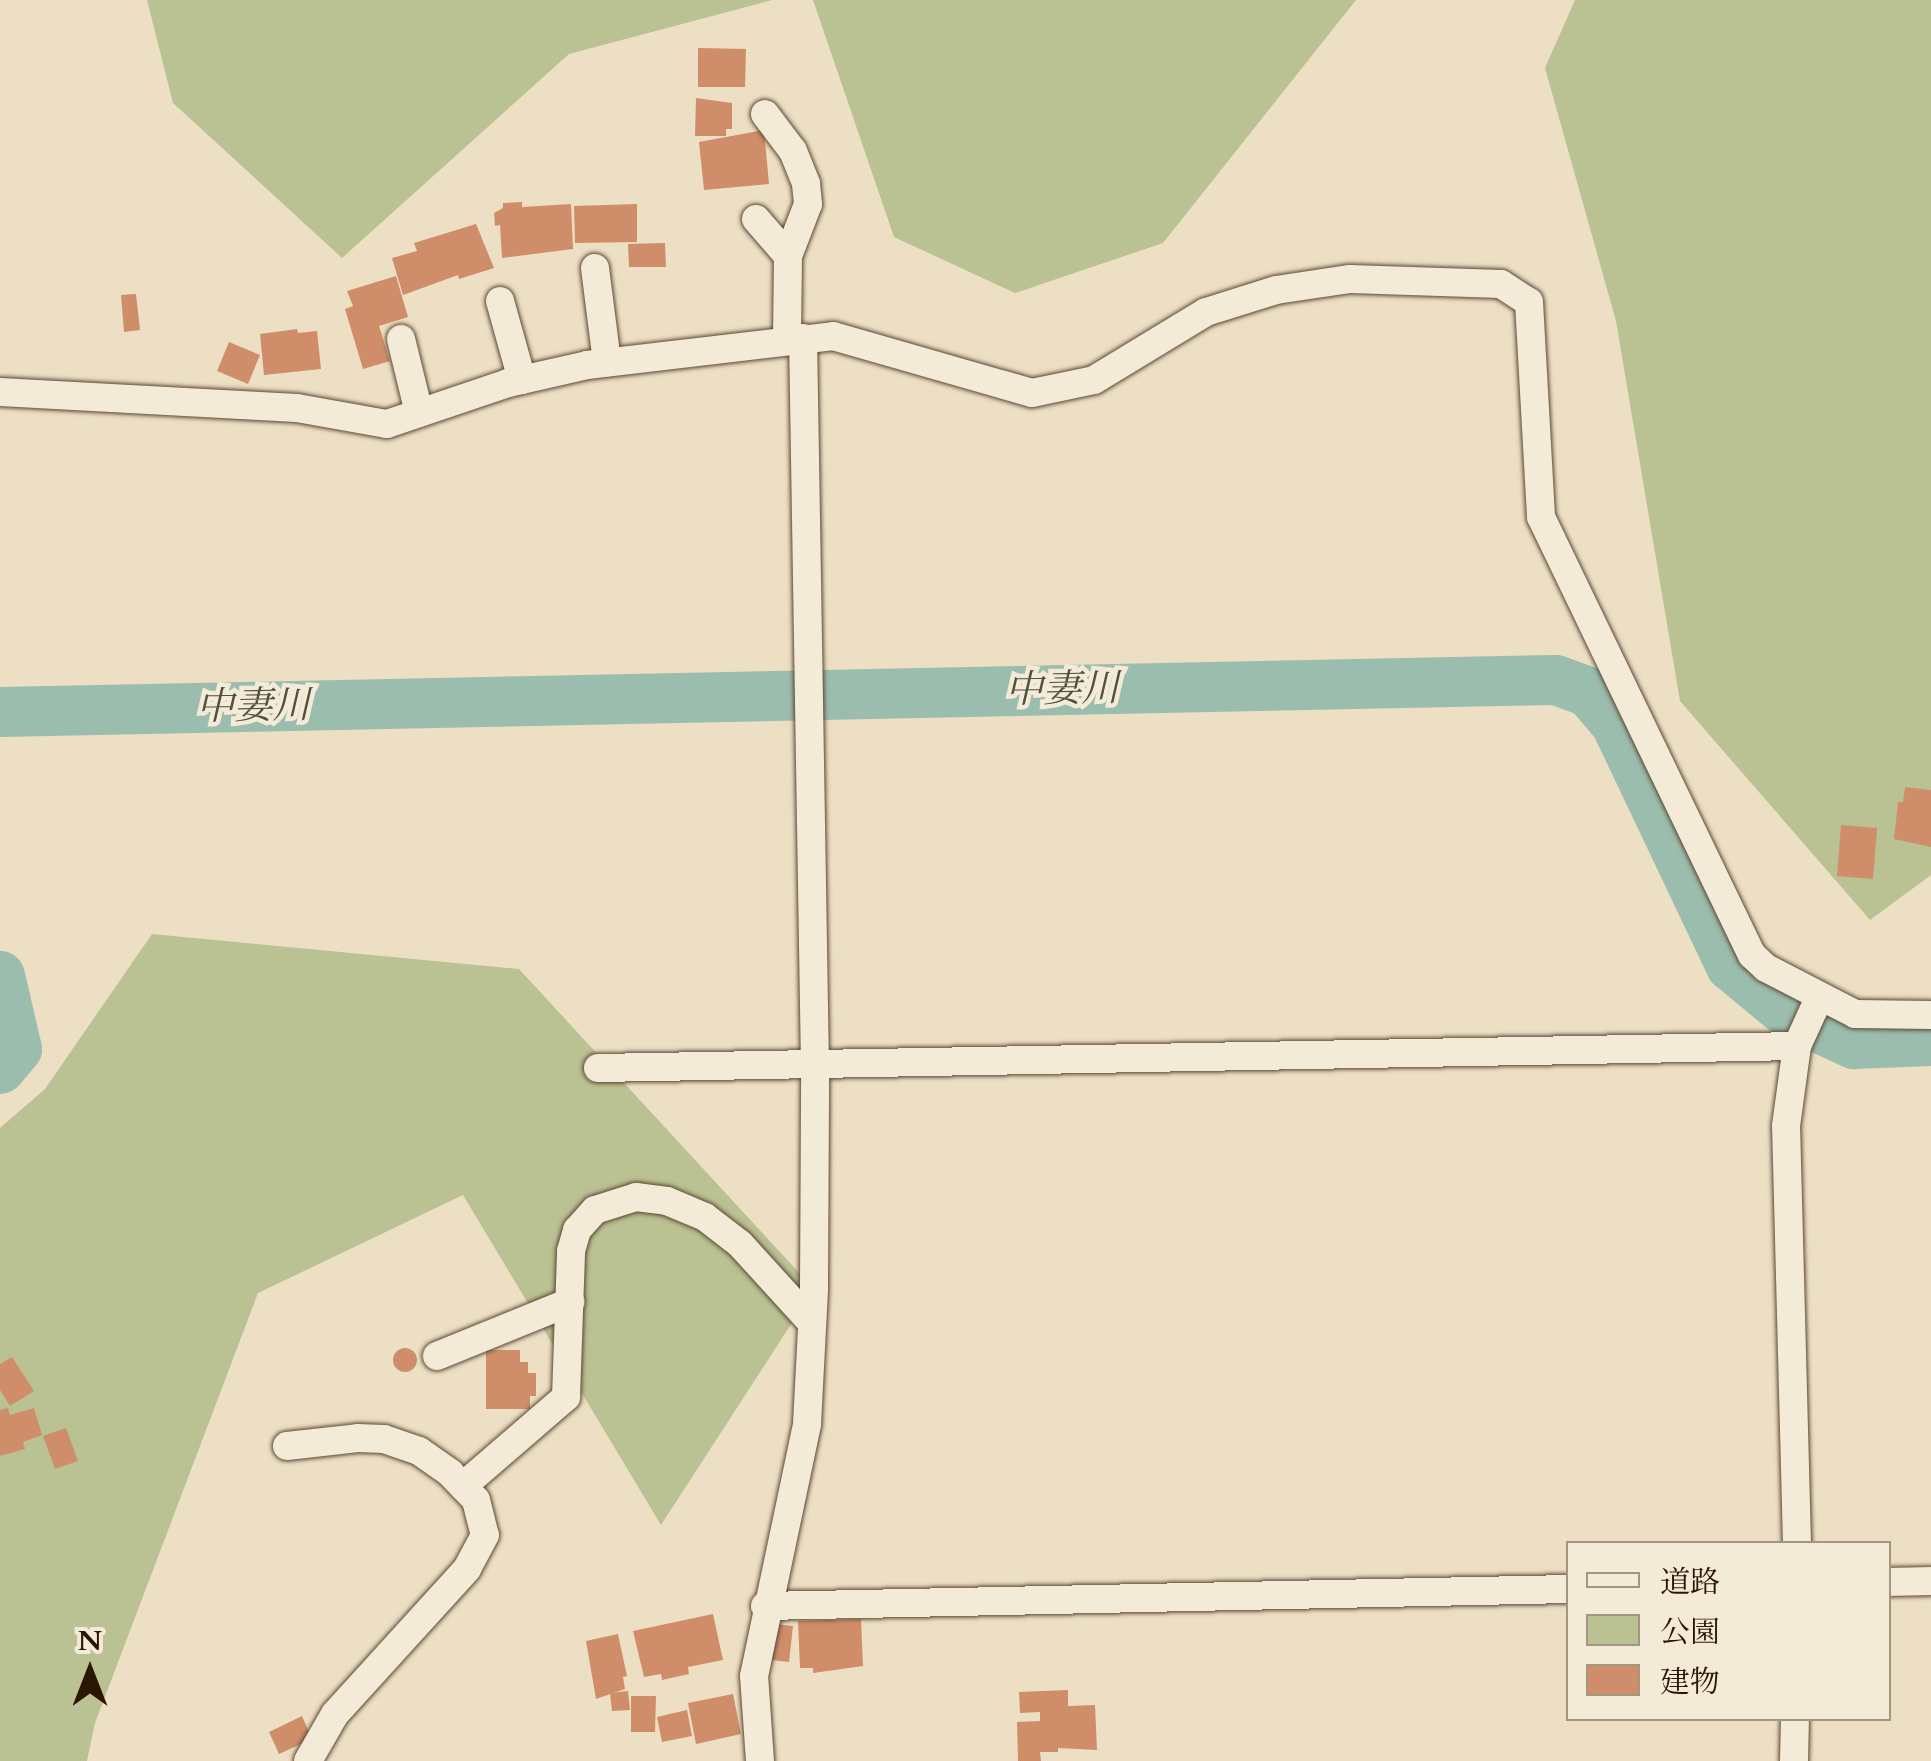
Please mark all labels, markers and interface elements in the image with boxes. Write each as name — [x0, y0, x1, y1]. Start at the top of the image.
water label: 中妻川 — [1005, 666, 1119, 714]
water label: 中妻川 — [196, 683, 310, 731]
legend — [1566, 1541, 1891, 1721]
text: 道路 — [1660, 1562, 1720, 1603]
text: 公園 — [1660, 1612, 1720, 1653]
north arrow — [40, 1621, 140, 1721]
text: N — [78, 1622, 102, 1660]
text: 建物 — [1660, 1662, 1720, 1703]

